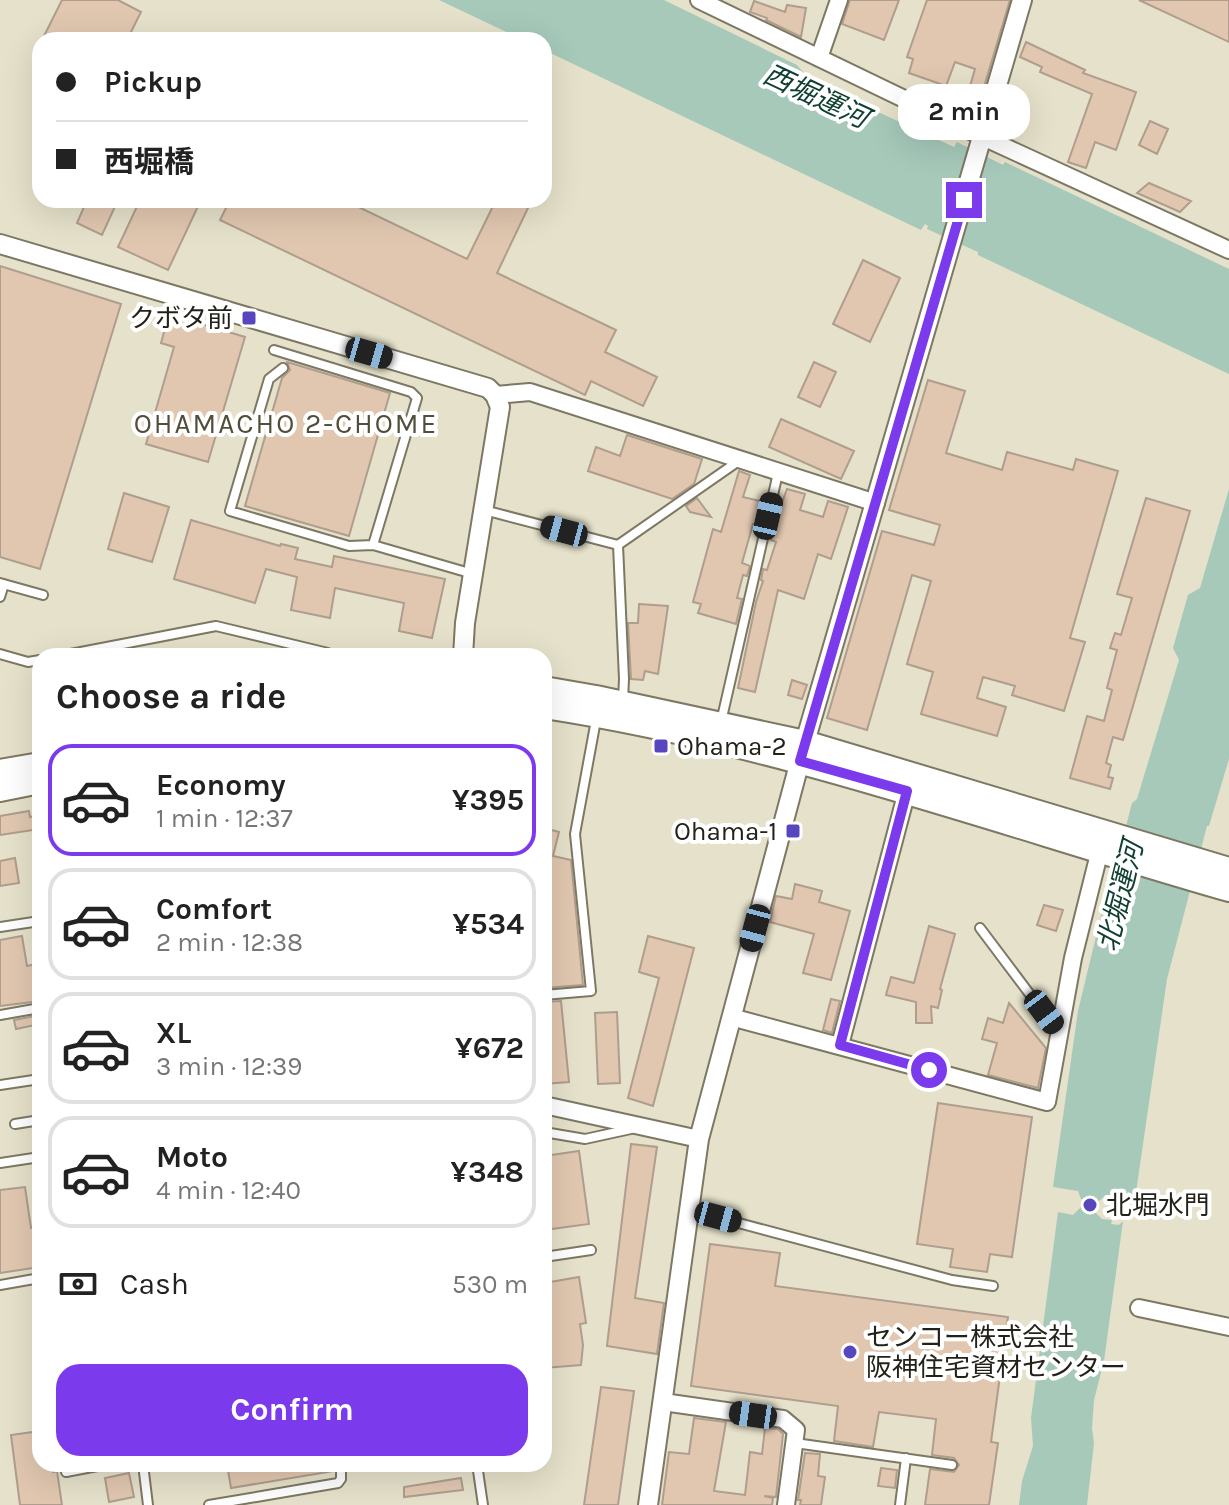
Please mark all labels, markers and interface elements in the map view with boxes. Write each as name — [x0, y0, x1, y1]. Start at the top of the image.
water label: 西堀運河 — [758, 57, 878, 137]
text: Pickup — [104, 64, 202, 100]
callout: 2 min — [898, 84, 1030, 140]
text: 2 min — [928, 96, 1000, 127]
text: 西堀橋 — [104, 144, 194, 180]
route end — [946, 182, 982, 218]
place label: クボタ前 — [129, 303, 233, 334]
marker: クボタ前 — [240, 309, 258, 327]
car — [343, 335, 395, 371]
district label: OHAMACHO 2-CHOME — [134, 407, 438, 440]
car — [751, 490, 785, 542]
car — [538, 513, 590, 549]
text: Choose a ride — [56, 675, 286, 717]
place label: Ohama-2 — [677, 731, 787, 762]
marker: Ohama-2 — [652, 737, 670, 755]
icon: car — [60, 764, 132, 836]
text: Economy — [156, 767, 286, 803]
text: ¥395 — [452, 782, 524, 818]
text: 1 min · 12:37 — [156, 803, 293, 834]
place label: Ohama-1 — [674, 816, 777, 847]
marker: Ohama-1 — [784, 822, 802, 840]
water label: 北堀運河 — [1090, 833, 1151, 954]
icon: car — [60, 888, 132, 960]
text: Comfort — [156, 891, 272, 927]
car — [737, 902, 773, 954]
text: ¥534 — [452, 906, 524, 942]
text: 2 min · 12:38 — [156, 927, 303, 958]
car — [1020, 986, 1068, 1038]
icon: car — [60, 1012, 132, 1084]
text: XL — [156, 1015, 191, 1051]
text: ¥672 — [455, 1030, 524, 1066]
text: 3 min · 12:39 — [156, 1051, 302, 1082]
route start — [911, 1052, 947, 1088]
icon: car — [60, 1136, 132, 1208]
text: Moto — [156, 1139, 228, 1175]
text: ¥348 — [450, 1154, 524, 1190]
text: 4 min · 12:40 — [156, 1175, 301, 1206]
place label: 北堀水門 — [1106, 1190, 1210, 1221]
marker: 北堀水門 — [1081, 1196, 1099, 1214]
car — [692, 1199, 744, 1235]
icon: cash — [56, 1262, 100, 1306]
text: Cash — [120, 1266, 189, 1302]
text: 530 m — [452, 1269, 528, 1300]
place label: センコー株式会社 阪神住宅資材センター — [866, 1322, 1126, 1383]
marker: センコー株式会社 阪神住宅資材センター — [841, 1343, 859, 1361]
button: Confirm — [56, 1364, 528, 1456]
car — [728, 1400, 778, 1430]

